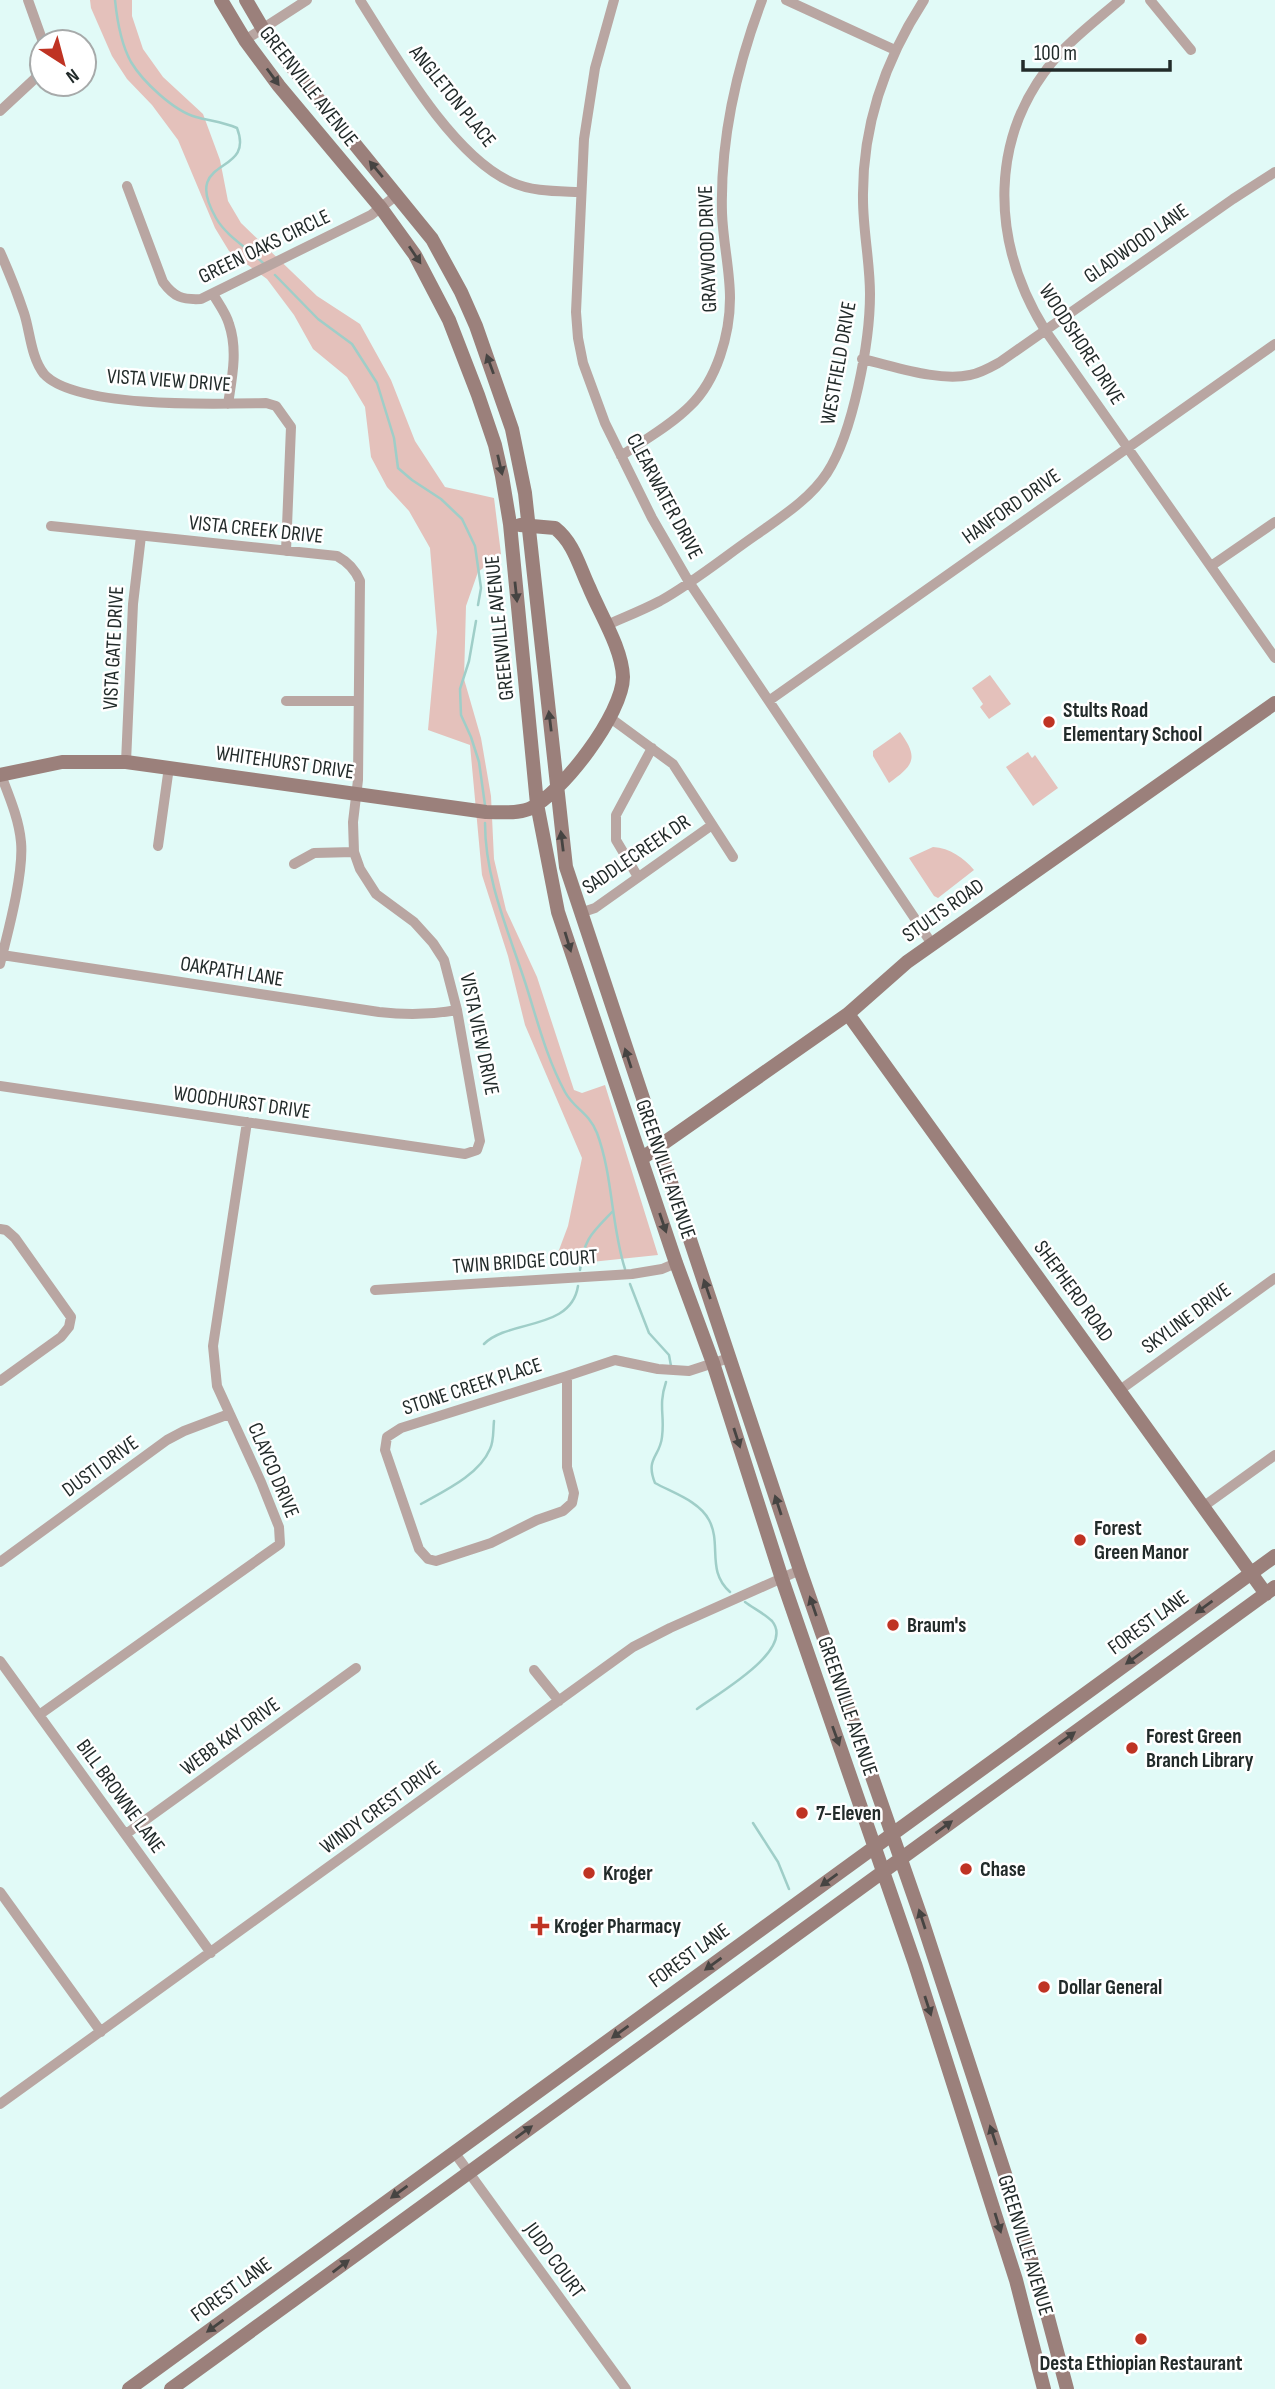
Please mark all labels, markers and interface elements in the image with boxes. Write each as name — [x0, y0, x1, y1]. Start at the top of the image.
street label: GREENVILLE AVENUE — [254, 21, 363, 151]
north arrow — [28, 28, 98, 98]
scale bar — [1023, 28, 1170, 72]
street label: ANGLETON PLACE — [403, 40, 501, 152]
text: 100 m — [1034, 41, 1077, 66]
text: N — [61, 63, 83, 88]
one-way arrow — [265, 68, 279, 86]
one-way arrow — [369, 161, 384, 179]
street label: GRAYWOOD DRIVE — [693, 185, 722, 313]
street label: GLADWOOD LANE — [1079, 198, 1193, 289]
street label: GREEN OAKS CIRCLE — [194, 204, 334, 289]
one-way arrow — [408, 245, 421, 265]
street label: WOODSHORE DRIVE — [1033, 279, 1130, 409]
street label: WESTFIELD DRIVE — [815, 300, 862, 427]
one-way arrow — [484, 354, 495, 375]
street label: VISTA VIEW DRIVE — [106, 364, 232, 397]
street label: CLEARWATER DRIVE — [621, 429, 708, 563]
one-way arrow — [495, 454, 506, 476]
street label: HANFORD DRIVE — [957, 463, 1065, 549]
street label: VISTA CREEK DRIVE — [188, 510, 324, 549]
street label: GREENVILLE AVENUE — [479, 554, 520, 702]
one-way arrow — [511, 581, 522, 603]
street label: VISTA GATE DRIVE — [98, 585, 129, 711]
place label: Stults Road Elementary School — [1063, 698, 1202, 747]
one-way arrow — [545, 710, 556, 732]
marker: Stults Road Elementary School — [1041, 714, 1057, 730]
street label: WHITEHURST DRIVE — [214, 740, 356, 785]
street label: SADDLECREEK DR — [578, 809, 695, 900]
one-way arrow — [557, 830, 568, 852]
street label: STULTS ROAD — [898, 873, 989, 948]
one-way arrow — [563, 932, 573, 953]
street label: OAKPATH LANE — [179, 951, 285, 992]
street label: VISTA VIEW DRIVE — [454, 971, 505, 1097]
one-way arrow — [623, 1048, 633, 1069]
street label: WOODHURST DRIVE — [172, 1080, 312, 1125]
street label: GREENVILLE AVENUE — [630, 1096, 701, 1242]
one-way arrow — [658, 1213, 669, 1234]
street label: SHEPHERD ROAD — [1029, 1236, 1119, 1347]
street label: TWIN BRIDGE COURT — [452, 1244, 599, 1279]
street label: SKYLINE DRIVE — [1137, 1278, 1236, 1359]
one-way arrow — [701, 1279, 712, 1300]
street label: STONE CREEK PLACE — [400, 1352, 545, 1421]
street label: CLAYCO DRIVE — [242, 1419, 305, 1521]
one-way arrow — [732, 1428, 743, 1449]
street label: DUSTI DRIVE — [57, 1430, 143, 1502]
one-way arrow — [772, 1495, 783, 1516]
place label: Forest Green Manor — [1094, 1516, 1189, 1565]
marker: Forest Green Manor — [1072, 1532, 1088, 1548]
street label: FOREST LANE — [1103, 1585, 1194, 1660]
one-way arrow — [807, 1596, 818, 1617]
one-way arrow — [1195, 1600, 1213, 1614]
place label: Braum's — [907, 1613, 966, 1638]
marker: Braum's — [885, 1617, 901, 1633]
street label: GREENVILLE AVENUE — [812, 1633, 883, 1779]
one-way arrow — [1125, 1651, 1143, 1665]
street label: WEBB KAY DRIVE — [176, 1692, 285, 1781]
place label: Forest Green Branch Library — [1146, 1724, 1254, 1773]
one-way arrow — [831, 1725, 842, 1746]
one-way arrow — [1058, 1732, 1076, 1746]
street label: BILL BROWNE LANE — [71, 1735, 170, 1858]
marker: Forest Green Branch Library — [1124, 1740, 1140, 1756]
street label: WINDY CREST DRIVE — [315, 1755, 445, 1859]
place label: 7-Eleven — [816, 1801, 881, 1826]
marker: 7-Eleven — [794, 1805, 810, 1821]
one-way arrow — [935, 1821, 953, 1835]
place label: Chase — [980, 1857, 1026, 1882]
place label: Kroger — [603, 1861, 653, 1886]
marker: Chase — [958, 1861, 974, 1877]
marker: Kroger — [581, 1865, 597, 1881]
one-way arrow — [820, 1872, 838, 1887]
one-way arrow — [916, 1909, 927, 1930]
place label: Kroger Pharmacy — [554, 1914, 681, 1939]
marker: Kroger Pharmacy — [532, 1918, 548, 1934]
street label: FOREST LANE — [644, 1918, 735, 1993]
one-way arrow — [704, 1957, 722, 1971]
place label: Dollar General — [1058, 1975, 1162, 2000]
marker: Dollar General — [1036, 1979, 1052, 1995]
one-way arrow — [923, 1996, 934, 2017]
one-way arrow — [611, 2025, 629, 2039]
one-way arrow — [515, 2125, 533, 2139]
one-way arrow — [987, 2125, 998, 2146]
street label: GREENVILLE AVENUE — [992, 2172, 1059, 2318]
one-way arrow — [390, 2185, 408, 2199]
one-way arrow — [994, 2212, 1004, 2233]
street label: JUDD COURT — [518, 2217, 591, 2303]
street label: FOREST LANE — [186, 2252, 277, 2327]
one-way arrow — [331, 2259, 349, 2274]
one-way arrow — [206, 2319, 224, 2333]
marker: Desta Ethiopian Restaurant — [1133, 2331, 1149, 2347]
place label: Desta Ethiopian Restaurant — [1039, 2351, 1243, 2376]

